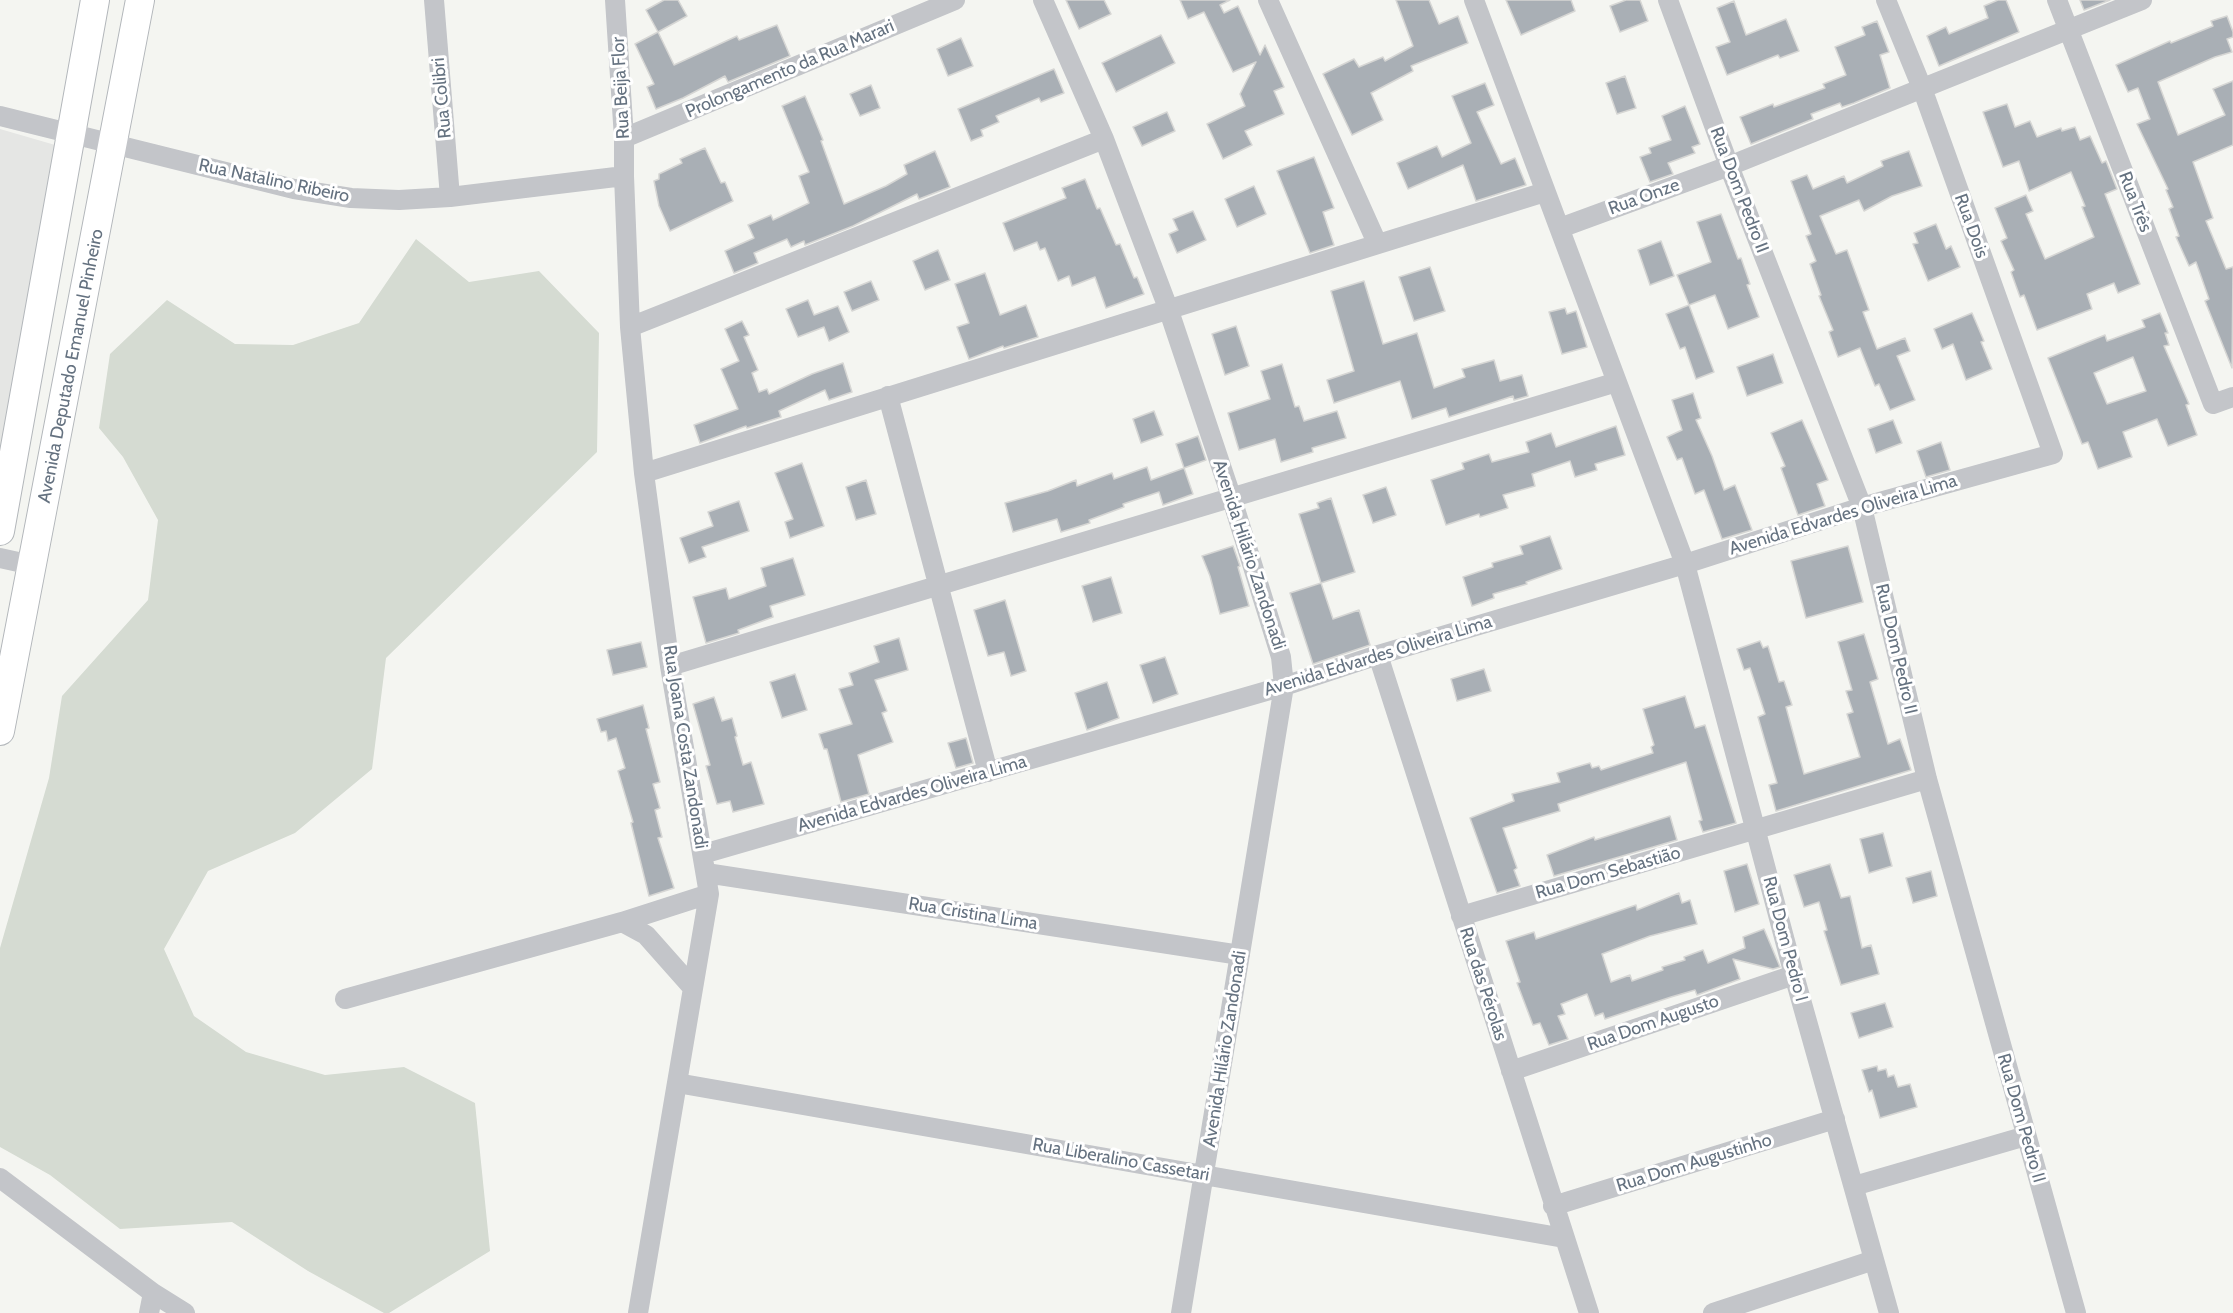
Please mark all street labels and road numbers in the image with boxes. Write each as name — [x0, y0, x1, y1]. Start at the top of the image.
street label: Prolongamento da Rua Marari — [683, 15, 897, 123]
street label: Rua Beija Flor — [608, 36, 634, 140]
street label: Rua Colibri — [428, 57, 456, 139]
street label: Rua Dom Pedro II — [1705, 124, 1773, 256]
street label: Rua Natalino Ribeiro — [197, 154, 351, 208]
street label: Rua Três — [2114, 169, 2156, 235]
street label: Rua Onze — [1606, 174, 1682, 220]
street label: Rua Dois — [1949, 191, 1993, 261]
street label: Avenida Deputado Emanuel Pinheiro — [34, 227, 108, 505]
street label: Avenida Hilário Zandonadi — [1208, 457, 1290, 653]
street label: Avenida Edvardes Oliveira Lima — [1726, 470, 1960, 560]
street label: Rua Dom Pedro II — [1870, 582, 1922, 716]
street label: Avenida Edvardes Oliveira Lima — [1261, 611, 1495, 701]
street label: Rua Joana Costa Zandonadi — [658, 644, 712, 850]
street label: Avenida Edvardes Oliveira Lima — [795, 751, 1029, 837]
street label: Rua Dom Sebastião — [1533, 842, 1683, 904]
street label: Rua Dom Pedro I — [1758, 874, 1812, 1004]
street label: Rua Cristina Lima — [907, 893, 1039, 935]
street label: Rua das Pérolas — [1455, 925, 1511, 1043]
street label: Avenida Hilário Zandonadi — [1199, 949, 1251, 1149]
street label: Rua Dom Augusto — [1584, 990, 1722, 1056]
street label: Rua Dom Pedro II — [1992, 1051, 2050, 1185]
street label: Rua Dom Augustinho — [1614, 1129, 1774, 1197]
street label: Rua Liberalino Cassetari — [1031, 1134, 1211, 1186]

